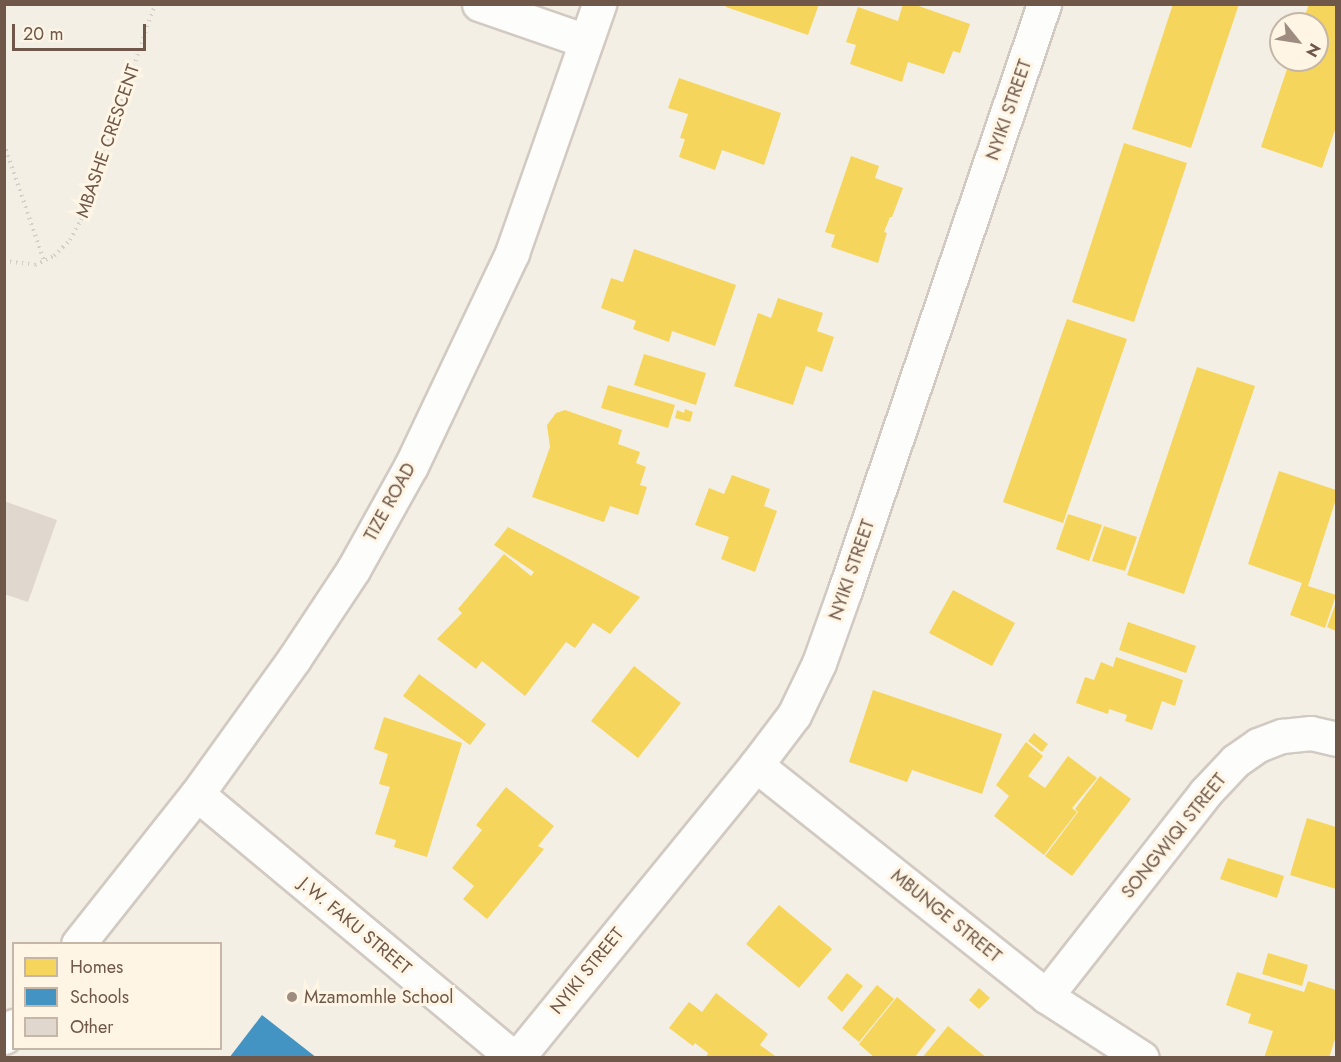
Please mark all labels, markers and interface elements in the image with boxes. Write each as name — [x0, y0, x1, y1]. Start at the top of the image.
scale bar — [15, 12, 148, 50]
north arrow — [1269, 12, 1329, 72]
text: 20 m — [23, 21, 63, 47]
text: N — [1300, 39, 1326, 62]
street label: NYIKI STREET — [982, 57, 1036, 163]
street label: MBASHE CRESCENT — [72, 61, 144, 221]
street label: TIZE ROAD — [360, 459, 420, 545]
street label: NYIKI STREET — [825, 517, 879, 623]
street label: SONGWIQI STREET — [1117, 769, 1231, 903]
street label: MBUNGE STREET — [887, 865, 1005, 967]
street label: J.W. FAKU STREET — [295, 873, 415, 979]
street label: NYIKI STREET — [546, 923, 628, 1019]
legend — [12, 942, 222, 1050]
text: Homes — [70, 954, 123, 980]
text: Schools — [70, 984, 129, 1010]
place label: Mzamomhle School — [304, 986, 453, 1008]
marker: Mzamomhle School — [285, 990, 299, 1004]
text: Other — [70, 1014, 113, 1040]

